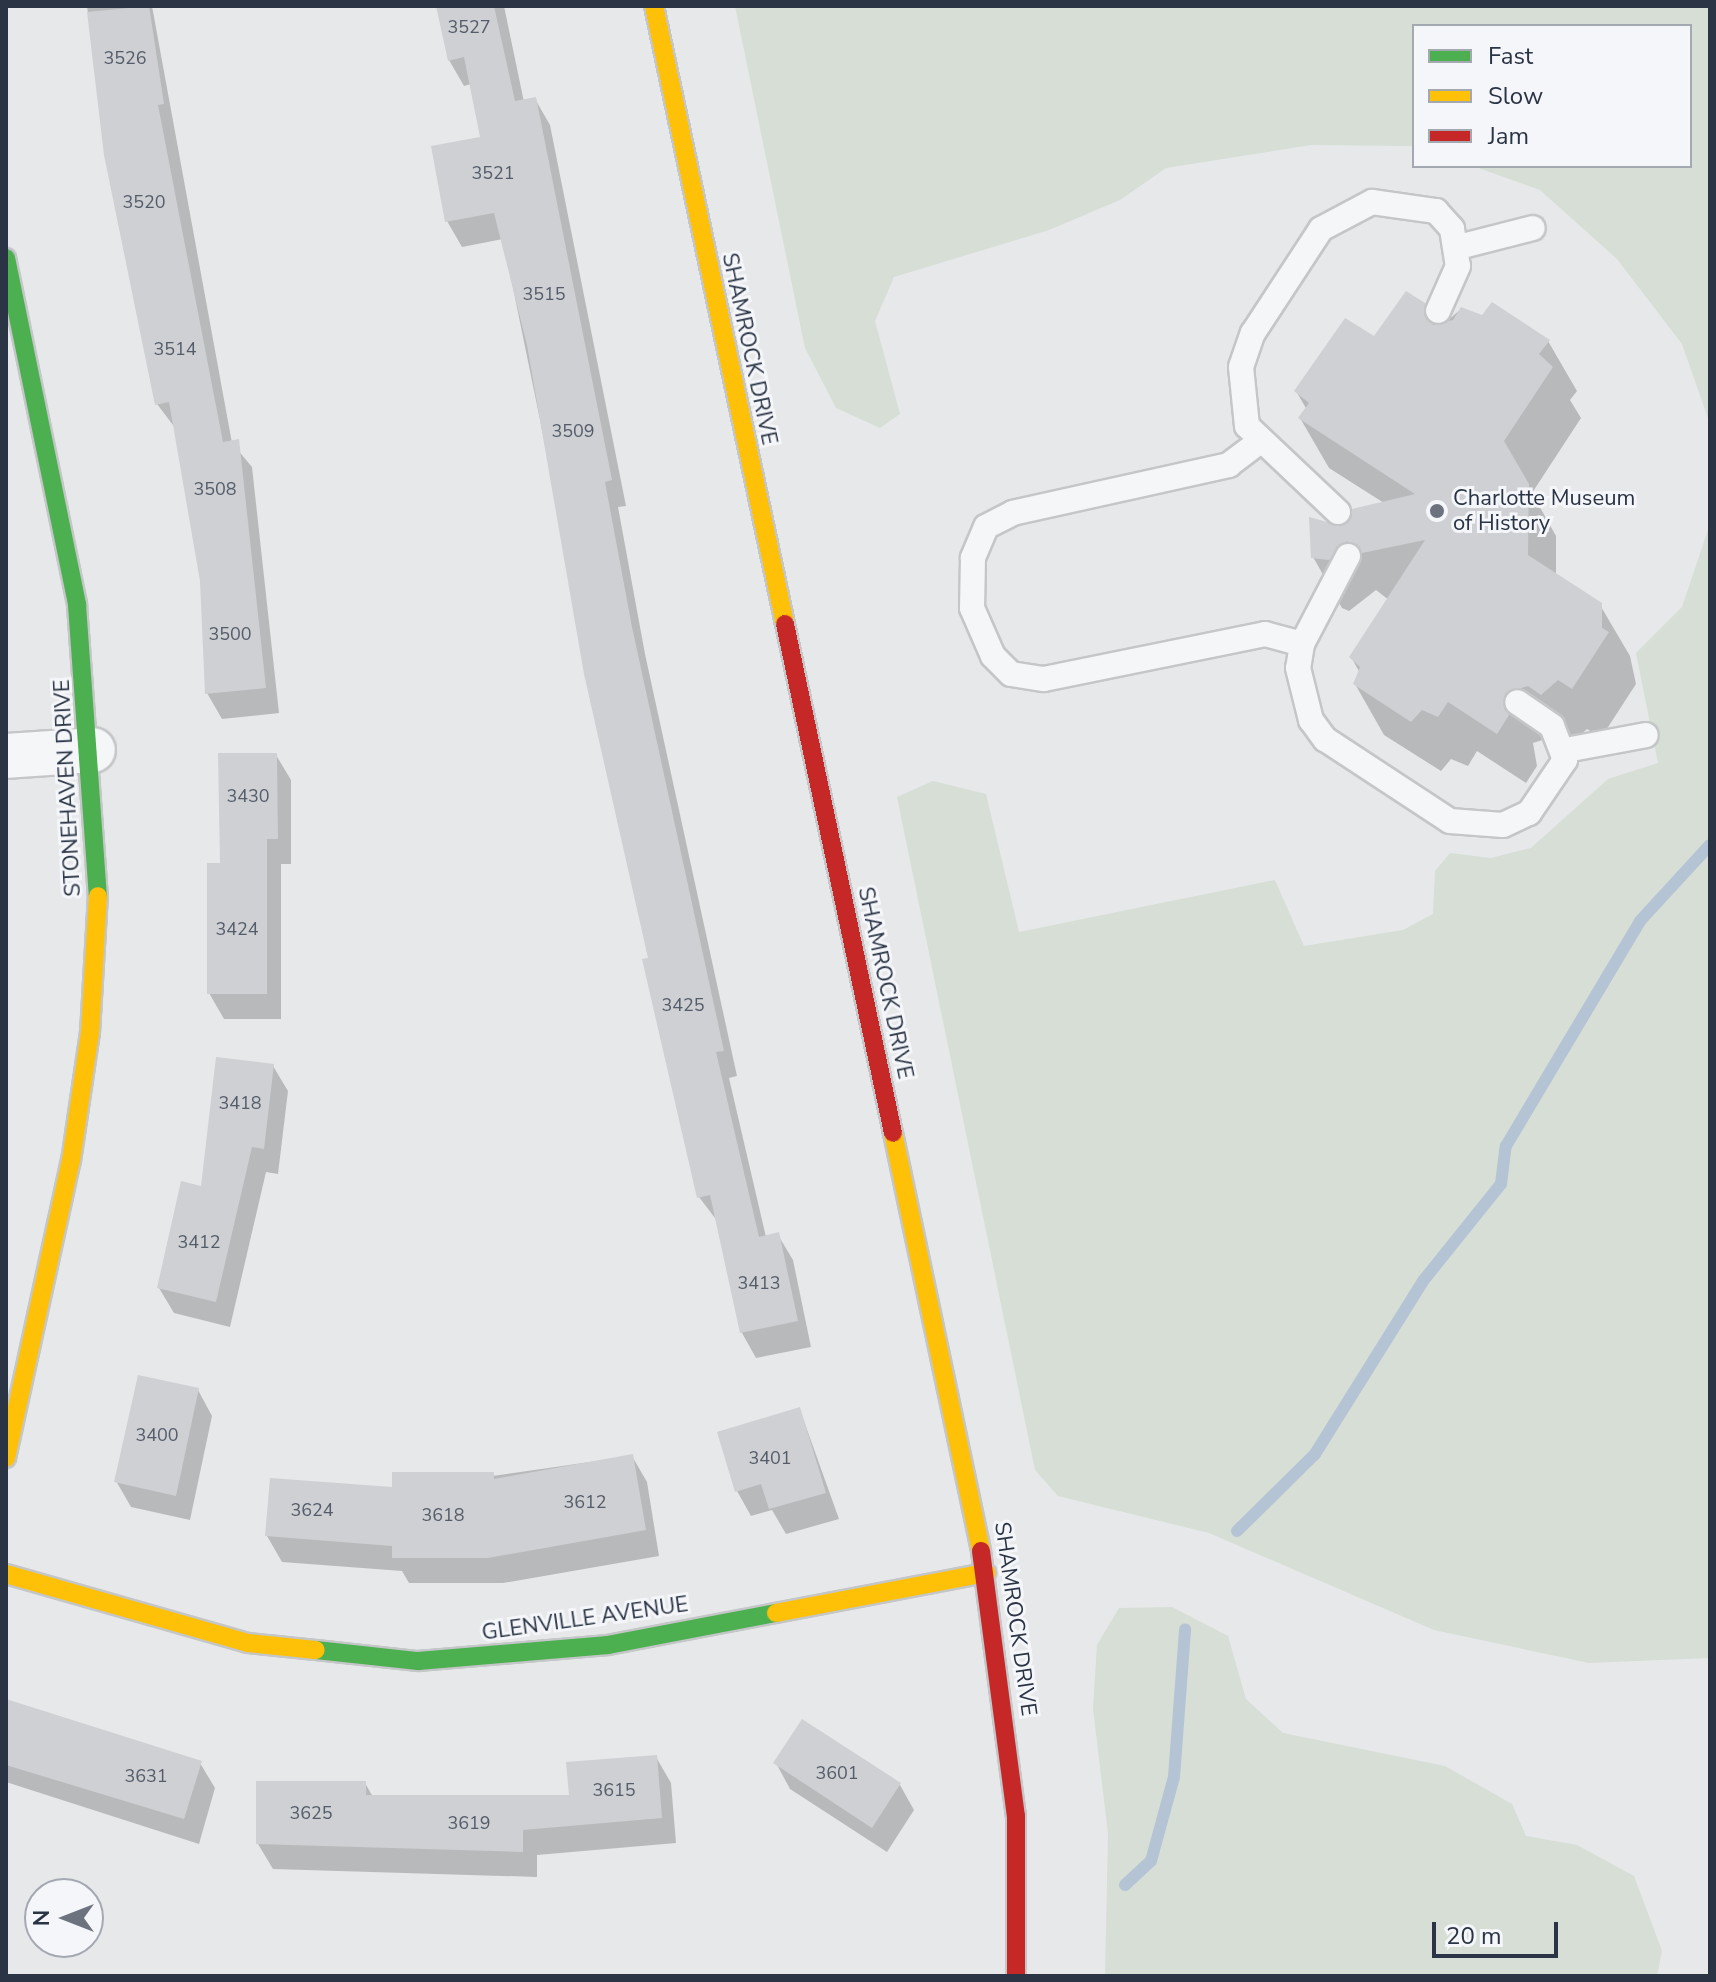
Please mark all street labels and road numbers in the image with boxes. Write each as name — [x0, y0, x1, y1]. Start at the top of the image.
street label: SHAMROCK DRIVE — [716, 251, 782, 447]
street label: STONEHAVEN DRIVE — [49, 679, 87, 897]
street label: SHAMROCK DRIVE — [852, 885, 918, 1081]
street label: SHAMROCK DRIVE — [988, 1520, 1042, 1718]
street label: GLENVILLE AVENUE — [480, 1591, 690, 1647]

